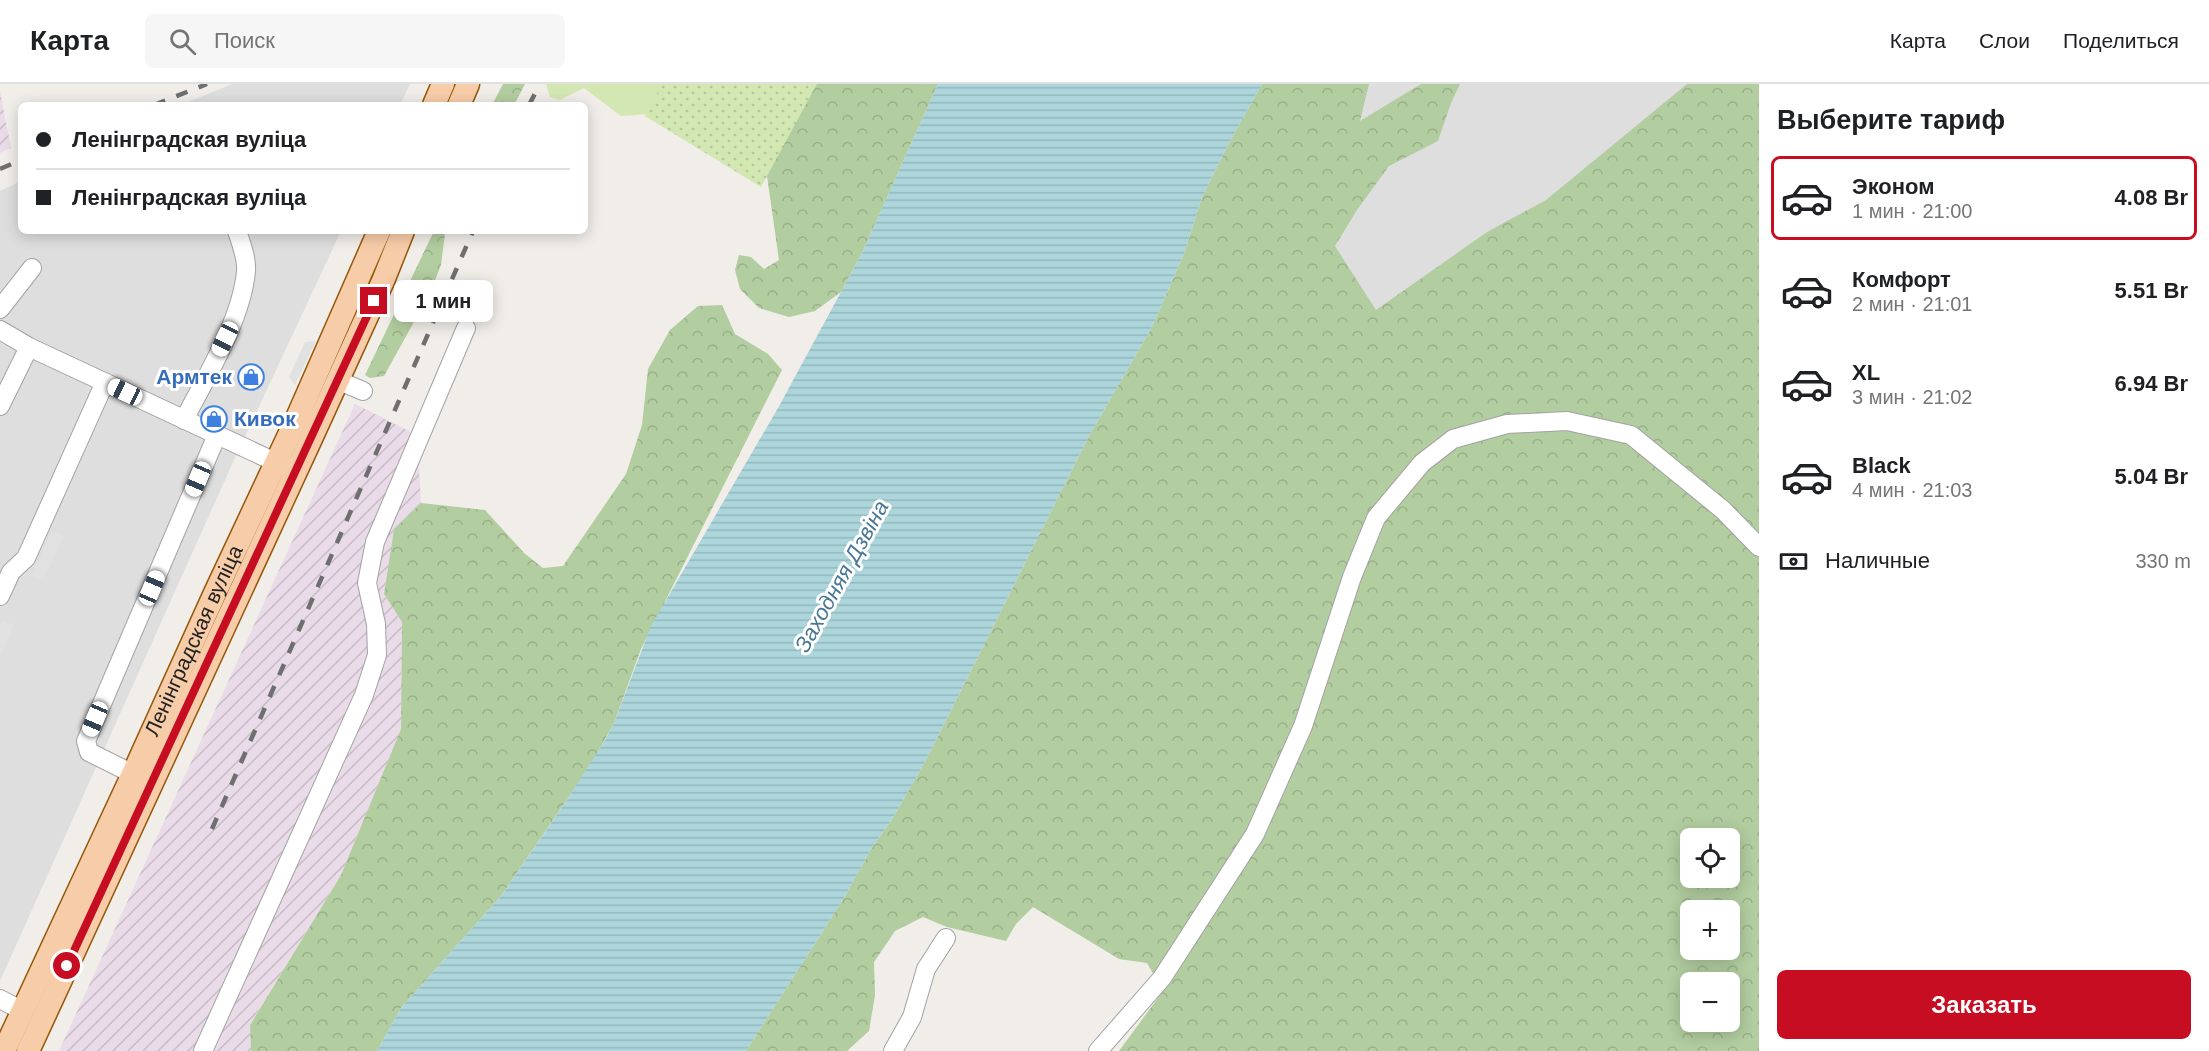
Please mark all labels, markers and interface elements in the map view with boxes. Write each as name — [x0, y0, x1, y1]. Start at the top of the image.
search box — [145, 14, 565, 68]
text: Карта — [30, 25, 109, 56]
icon: search — [166, 25, 199, 58]
text: Поиск — [214, 28, 275, 53]
text: Карта — [1890, 29, 1946, 52]
text: Слои — [1979, 29, 2030, 52]
text: Поделиться — [2063, 29, 2179, 52]
text: Выберите тариф — [1777, 105, 2005, 135]
text: Ленінградская вуліца — [72, 127, 306, 152]
icon: car — [1780, 171, 1834, 225]
text: Эконом — [1852, 174, 1935, 199]
text: Ленінградская вуліца — [72, 185, 306, 210]
text: 4.08 Br — [2115, 185, 2188, 210]
text: 1 мин · 21:00 — [1852, 200, 1972, 222]
icon: car — [1780, 264, 1834, 318]
text: Комфорт — [1852, 267, 1951, 292]
text: 5.51 Br — [2115, 278, 2188, 303]
callout: 1 мин — [395, 280, 494, 322]
route end — [360, 287, 387, 314]
text: 1 мин — [416, 290, 471, 312]
text: 2 мин · 21:01 — [1852, 293, 1972, 315]
car — [209, 319, 241, 359]
icon: car — [1780, 357, 1834, 411]
text: XL — [1852, 360, 1880, 385]
shop icon: Армтек — [236, 362, 266, 392]
place label: Армтек — [156, 365, 232, 388]
text: 6.94 Br — [2115, 371, 2188, 396]
car — [105, 376, 145, 408]
text: 3 мин · 21:02 — [1852, 386, 1972, 408]
shop icon: Кивок — [199, 404, 229, 434]
place label: Кивок — [234, 407, 296, 430]
icon: car — [1780, 450, 1834, 504]
text: Black — [1852, 453, 1911, 478]
car — [183, 459, 213, 499]
text: 5.04 Br — [2115, 464, 2188, 489]
text: 4 мин · 21:03 — [1852, 479, 1972, 501]
water label: Заходняя Дзвіна — [789, 496, 893, 656]
street label: Ленінградская вуліца — [140, 541, 247, 739]
icon: cash — [1777, 545, 1810, 578]
text: Наличные — [1825, 548, 1930, 573]
text: 330 m — [2135, 550, 2191, 572]
car — [137, 568, 167, 608]
car — [80, 699, 110, 739]
map controls — [1680, 828, 1740, 1032]
button: locate — [1680, 828, 1740, 888]
button: + — [1680, 900, 1740, 960]
route start — [53, 952, 80, 979]
button: Заказать — [1777, 970, 2191, 1039]
button: − — [1680, 972, 1740, 1032]

